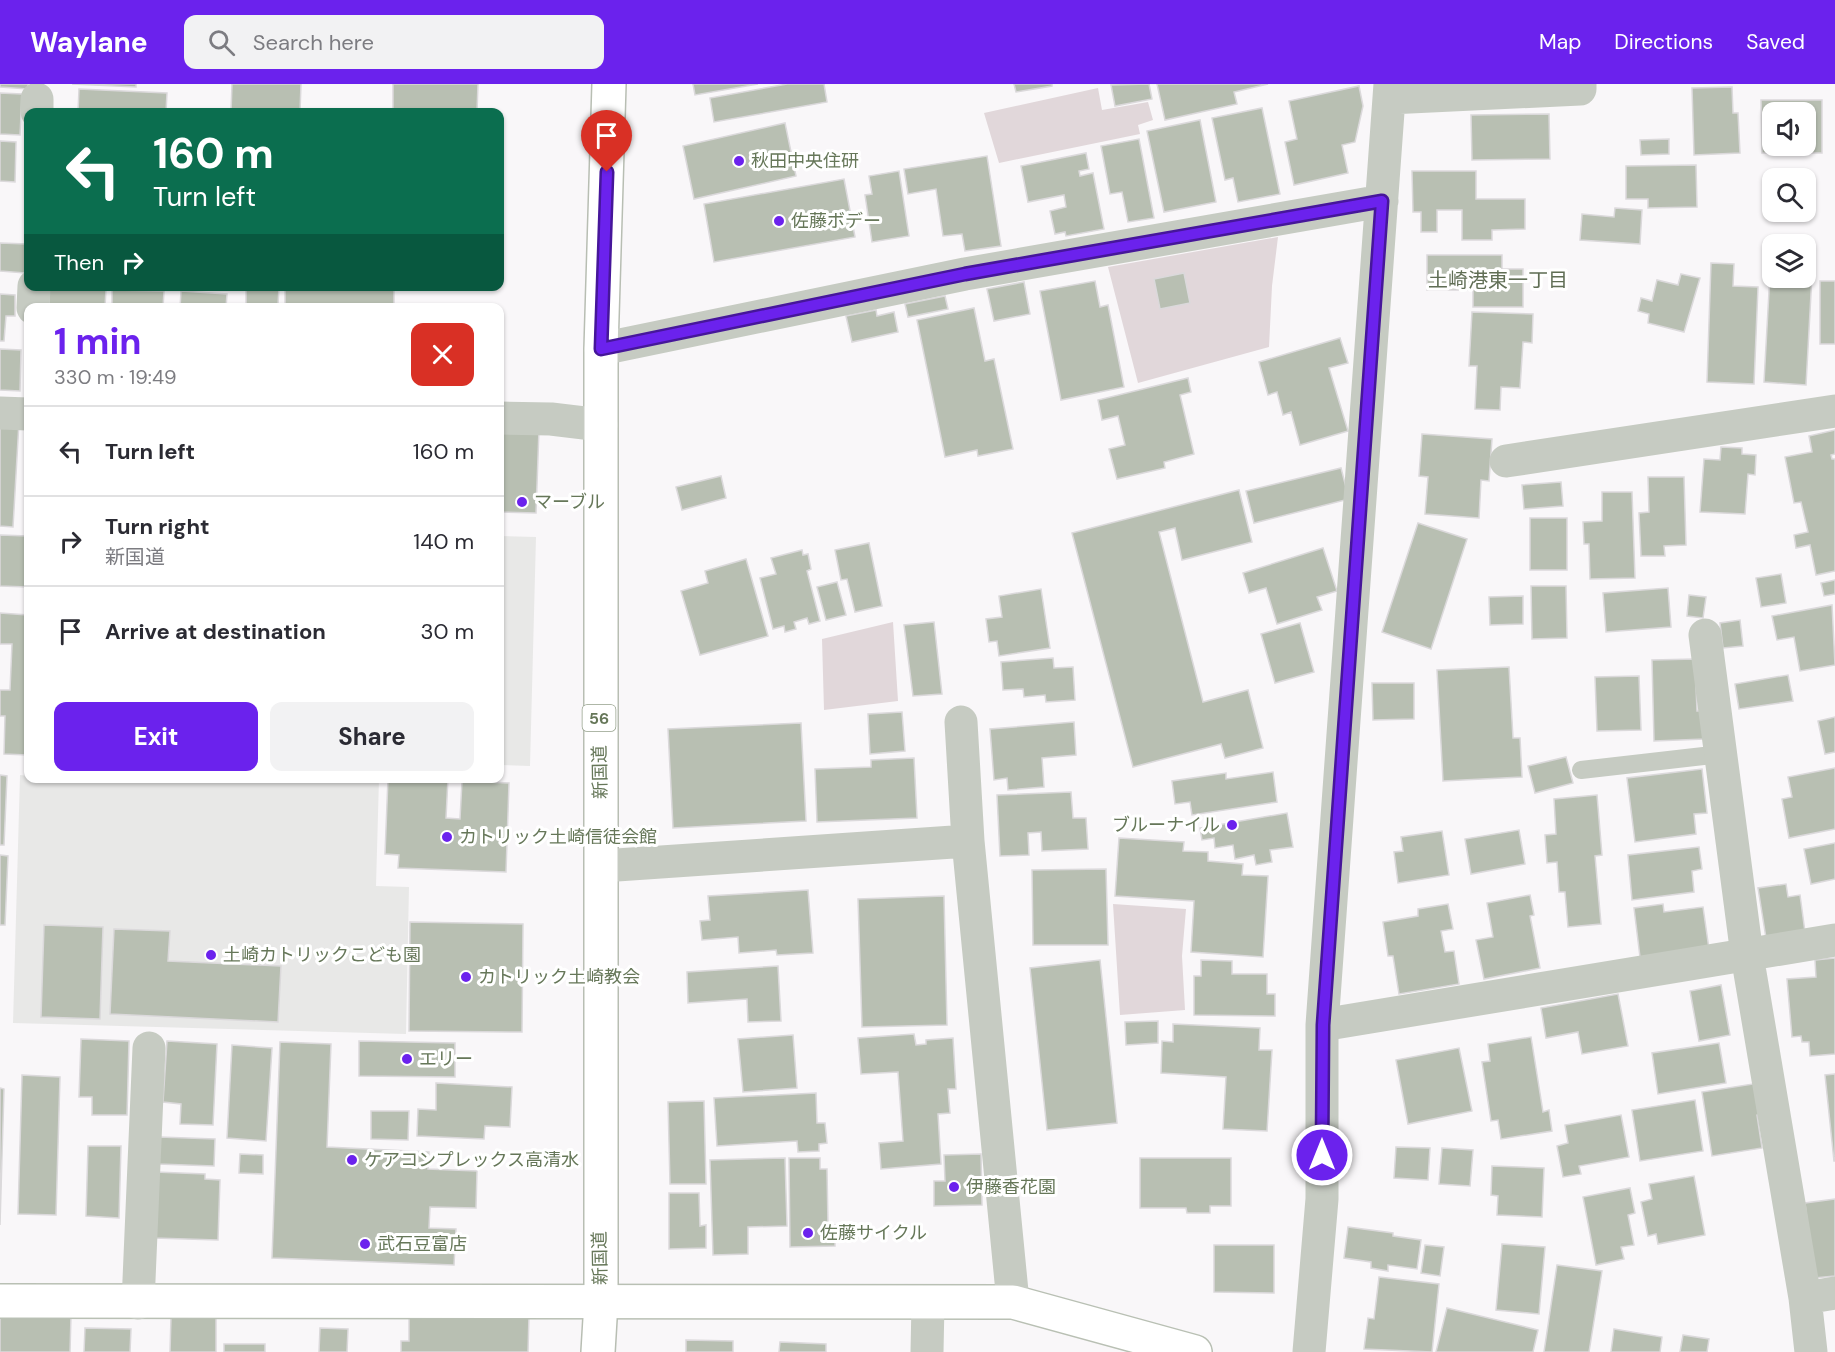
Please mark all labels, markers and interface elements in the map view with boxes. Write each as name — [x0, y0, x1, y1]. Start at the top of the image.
search box — [184, 15, 604, 69]
text: Waylane — [30, 24, 148, 61]
icon: search — [205, 26, 238, 59]
text: Search here — [253, 28, 374, 57]
text: Map — [1539, 28, 1581, 56]
text: Directions — [1614, 28, 1713, 56]
text: Saved — [1746, 28, 1805, 56]
map controls — [1762, 102, 1816, 288]
button: sound — [1762, 102, 1816, 156]
pin — [581, 110, 632, 172]
icon: arrive — [590, 119, 623, 152]
text: 160 m — [153, 126, 274, 181]
icon: left — [54, 132, 132, 210]
place label: 秋田中央住研 — [751, 149, 859, 173]
marker: 秋田中央住研 — [732, 154, 746, 168]
button: search — [1762, 168, 1816, 222]
text: Turn left — [153, 179, 256, 214]
place label: 佐藤ボデー — [791, 209, 881, 233]
marker: 佐藤ボデー — [772, 214, 786, 228]
button: layers — [1762, 234, 1816, 288]
icon: right — [116, 246, 149, 279]
text: Then — [54, 248, 104, 277]
district label: 土崎港東一丁目 — [1428, 267, 1568, 293]
text: 1 min — [54, 318, 142, 365]
button: close — [411, 323, 474, 386]
text: 330 m · 19:49 — [54, 364, 177, 390]
icon: left — [54, 435, 87, 468]
text: Turn left — [105, 437, 195, 466]
text: 160 m — [413, 437, 474, 466]
place label: マーブル — [534, 490, 605, 514]
marker: マーブル — [515, 495, 529, 509]
text: Turn right — [105, 512, 210, 541]
icon: right — [54, 525, 87, 558]
text: 140 m — [413, 527, 474, 556]
text: 新国道 — [105, 544, 165, 570]
icon: arrive — [54, 615, 87, 648]
text: Arrive at destination — [105, 617, 326, 646]
text: 30 m — [420, 617, 474, 646]
button: Exit — [54, 702, 258, 771]
button: Share — [270, 702, 474, 771]
road number: 56 — [582, 705, 616, 731]
street label: 新国道 — [588, 745, 612, 799]
place label: ブルーナイル — [1112, 813, 1220, 837]
marker: ブルーナイル — [1225, 818, 1239, 832]
place label: カトリック土崎信徒会館 — [459, 825, 657, 849]
marker: カトリック土崎信徒会館 — [440, 830, 454, 844]
place label: 土崎カトリックこども園 — [223, 943, 421, 967]
marker: 土崎カトリックこども園 — [204, 948, 218, 962]
place label: カトリック土崎教会 — [478, 965, 640, 989]
marker: カトリック土崎教会 — [459, 970, 473, 984]
place label: エリー — [419, 1047, 473, 1071]
marker: エリー — [400, 1052, 414, 1066]
position arrow — [1290, 1123, 1354, 1187]
place label: ケアコンプレックス高清水 — [364, 1148, 579, 1172]
marker: ケアコンプレックス高清水 — [345, 1153, 359, 1167]
place label: 伊藤香花園 — [966, 1175, 1056, 1199]
marker: 伊藤香花園 — [947, 1180, 961, 1194]
place label: 佐藤サイクル — [820, 1221, 927, 1245]
marker: 佐藤サイクル — [801, 1226, 815, 1240]
street label: 新国道 — [588, 1231, 612, 1285]
place label: 武石豆富店 — [377, 1232, 467, 1256]
marker: 武石豆富店 — [358, 1237, 372, 1251]

